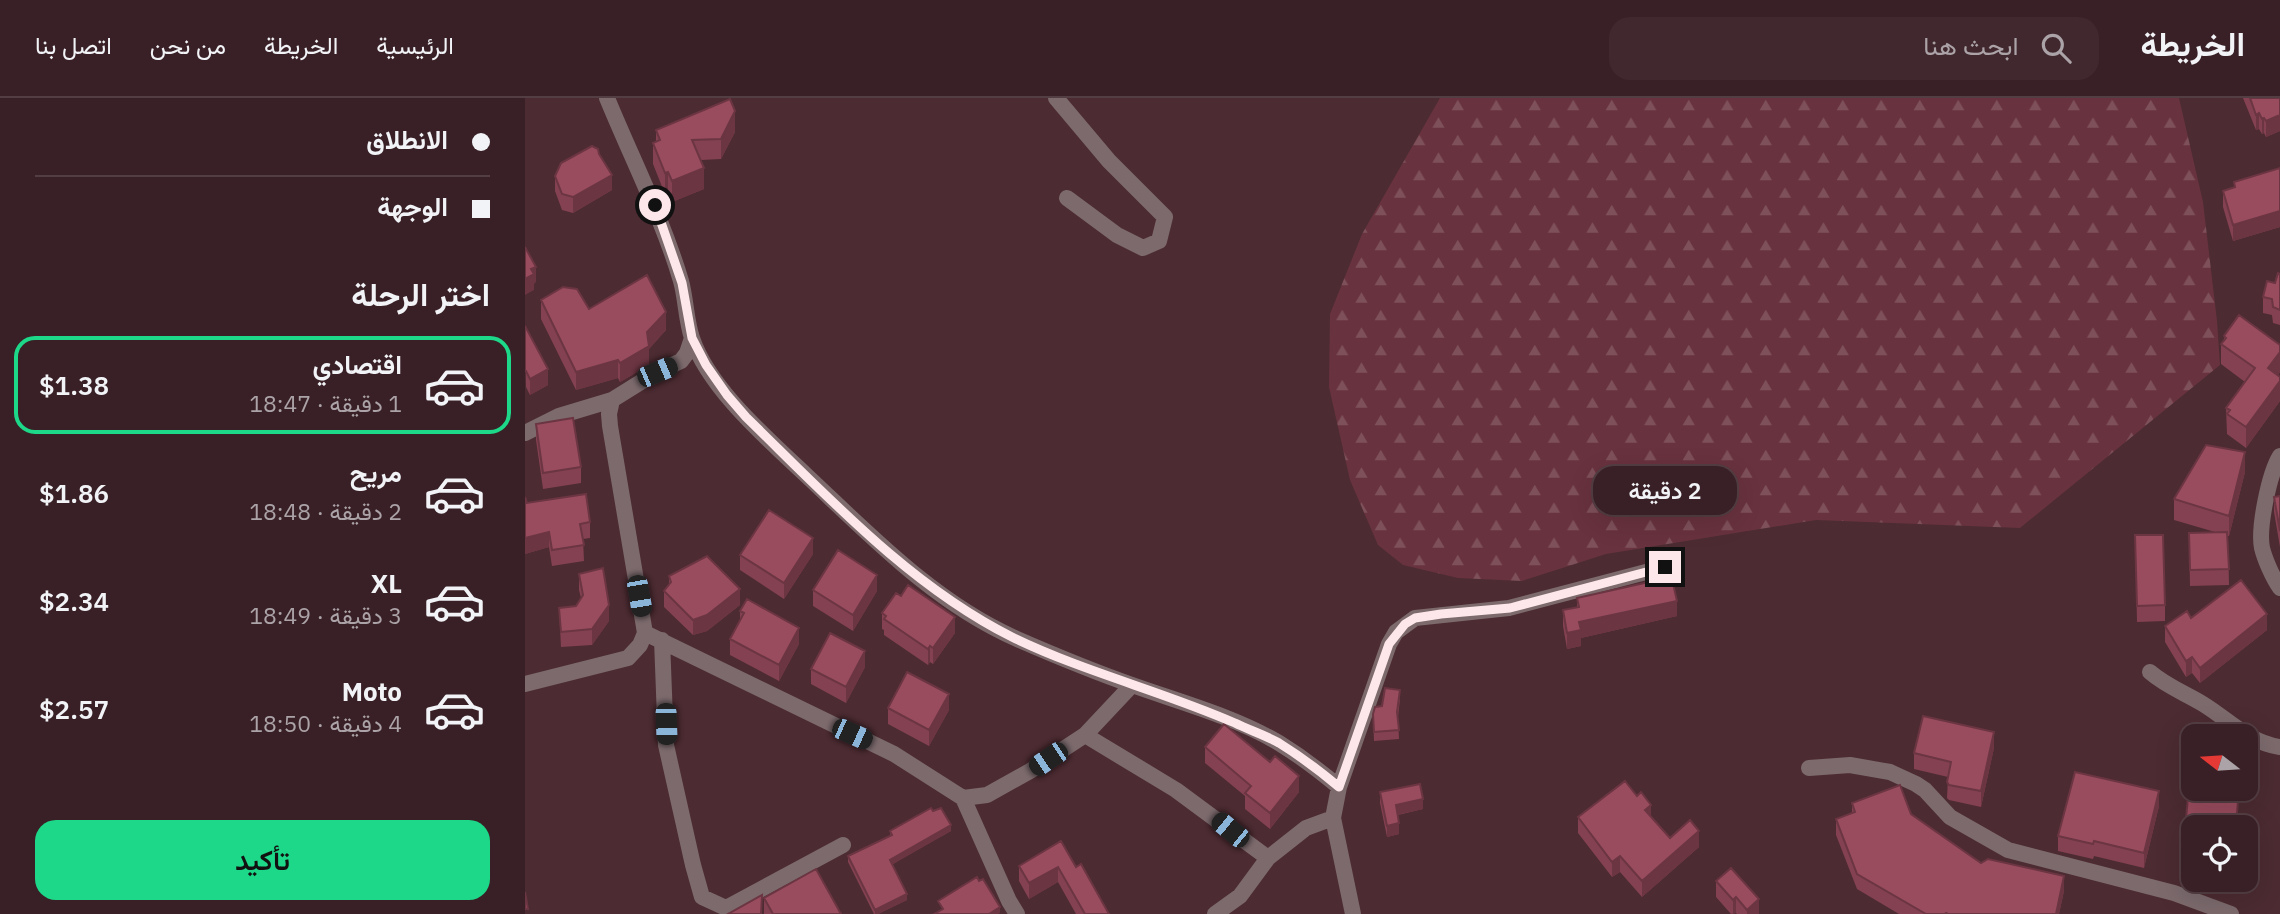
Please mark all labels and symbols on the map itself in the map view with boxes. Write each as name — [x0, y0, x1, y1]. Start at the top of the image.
route start — [639, 189, 671, 221]
car — [634, 354, 681, 390]
callout: 2 دقيقة — [1593, 466, 1737, 514]
route end — [1649, 551, 1681, 583]
car — [626, 573, 653, 619]
car — [655, 703, 678, 745]
car — [829, 716, 876, 752]
north arrow — [2181, 724, 2257, 802]
car — [1025, 739, 1072, 779]
car — [1208, 809, 1253, 851]

